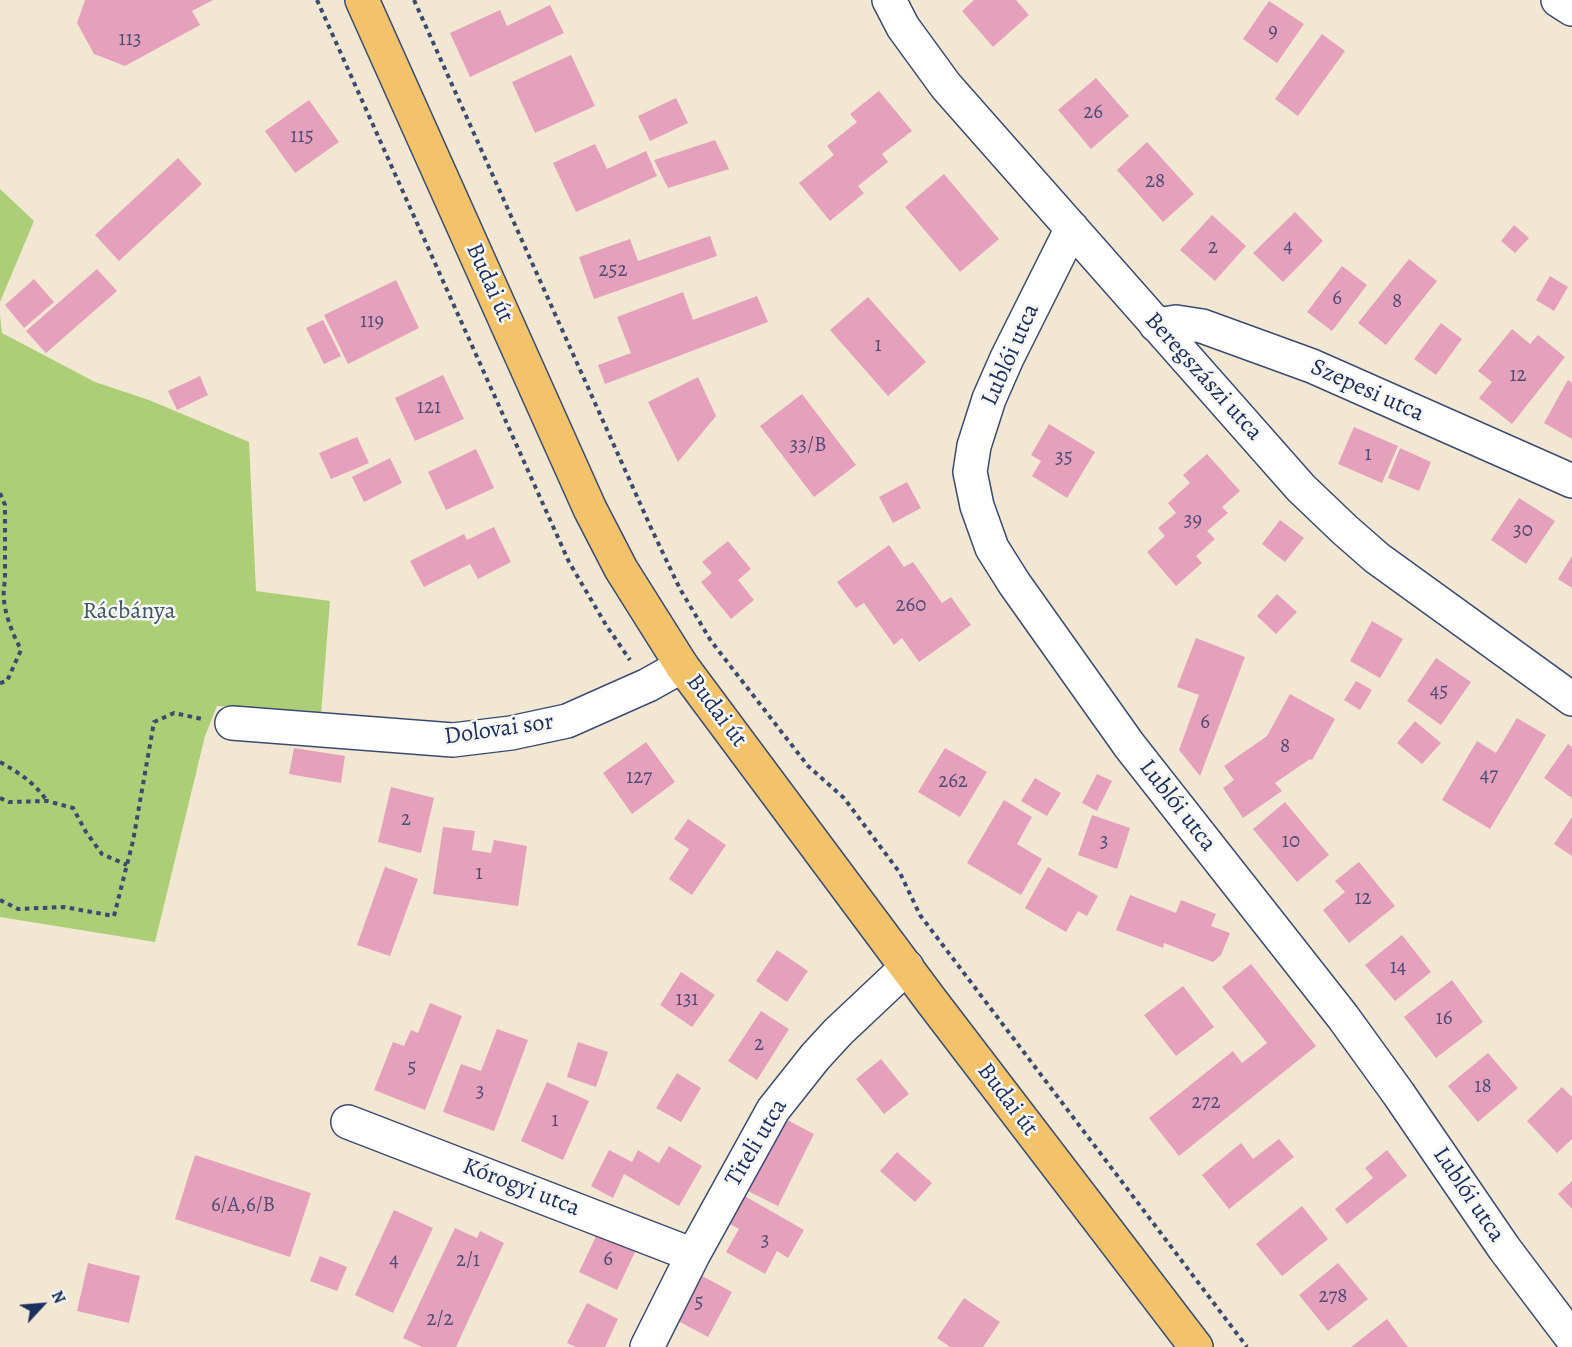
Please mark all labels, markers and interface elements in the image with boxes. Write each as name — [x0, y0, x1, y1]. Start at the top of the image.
house number: 9 — [1268, 19, 1278, 45]
house number: 113 — [118, 27, 142, 53]
house number: 26 — [1083, 100, 1103, 126]
house number: 115 — [290, 124, 314, 150]
house number: 28 — [1145, 169, 1165, 195]
house number: 4 — [1283, 234, 1293, 260]
house number: 2 — [1208, 235, 1218, 261]
street label: Budai út — [459, 239, 519, 327]
house number: 252 — [599, 258, 627, 284]
house number: 6 — [1332, 286, 1342, 312]
house number: 8 — [1392, 289, 1402, 315]
street label: Lublói utca — [976, 299, 1046, 411]
street label: Beregszászi utca — [1138, 307, 1268, 447]
house number: 119 — [360, 309, 384, 335]
house number: 1 — [874, 333, 882, 359]
street label: Szepesi utca — [1306, 353, 1428, 429]
house number: 12 — [1509, 363, 1527, 389]
house number: 121 — [417, 395, 441, 421]
house number: 33/B — [790, 433, 826, 459]
house number: 1 — [1364, 442, 1372, 468]
house number: 35 — [1055, 445, 1073, 471]
house number: 39 — [1184, 508, 1202, 534]
house number: 30 — [1513, 518, 1533, 544]
house number: 260 — [896, 593, 926, 619]
park label: Rácbánya — [82, 598, 176, 626]
street label: Budai út — [679, 669, 753, 753]
house number: 45 — [1430, 679, 1448, 705]
street label: Dolovai sor — [443, 708, 555, 752]
house number: 6 — [1200, 710, 1210, 736]
house number: 8 — [1280, 734, 1290, 760]
street label: Lublói utca — [1132, 754, 1222, 858]
house number: 47 — [1480, 763, 1498, 789]
house number: 127 — [626, 765, 652, 791]
house number: 262 — [938, 769, 968, 795]
house number: 2 — [401, 807, 411, 833]
house number: 3 — [1100, 829, 1108, 855]
house number: 10 — [1282, 829, 1300, 855]
house number: 1 — [475, 861, 483, 887]
house number: 12 — [1354, 886, 1372, 912]
house number: 14 — [1390, 955, 1406, 981]
house number: 131 — [675, 987, 699, 1013]
house number: 16 — [1436, 1006, 1452, 1032]
house number: 2 — [754, 1032, 764, 1058]
house number: 5 — [407, 1055, 417, 1081]
street label: Budai út — [970, 1058, 1044, 1142]
house number: 18 — [1474, 1074, 1492, 1100]
house number: 3 — [476, 1079, 484, 1105]
house number: 272 — [1192, 1090, 1220, 1116]
street label: Titeli utca — [720, 1094, 794, 1192]
house number: 1 — [551, 1108, 559, 1134]
street label: Lublói utca — [1426, 1142, 1510, 1248]
street label: Kórogyi utca — [458, 1152, 584, 1224]
house number: 6/A,6/B — [211, 1193, 275, 1219]
house number: 3 — [761, 1228, 769, 1254]
house number: 6 — [603, 1247, 613, 1273]
house number: 4 — [389, 1248, 399, 1274]
house number: 2/1 — [456, 1248, 480, 1274]
north arrow — [12, 1275, 72, 1335]
house number: 278 — [1319, 1284, 1347, 1310]
text: N — [46, 1287, 71, 1307]
house number: 5 — [694, 1290, 704, 1316]
house number: 2/2 — [427, 1307, 453, 1333]

